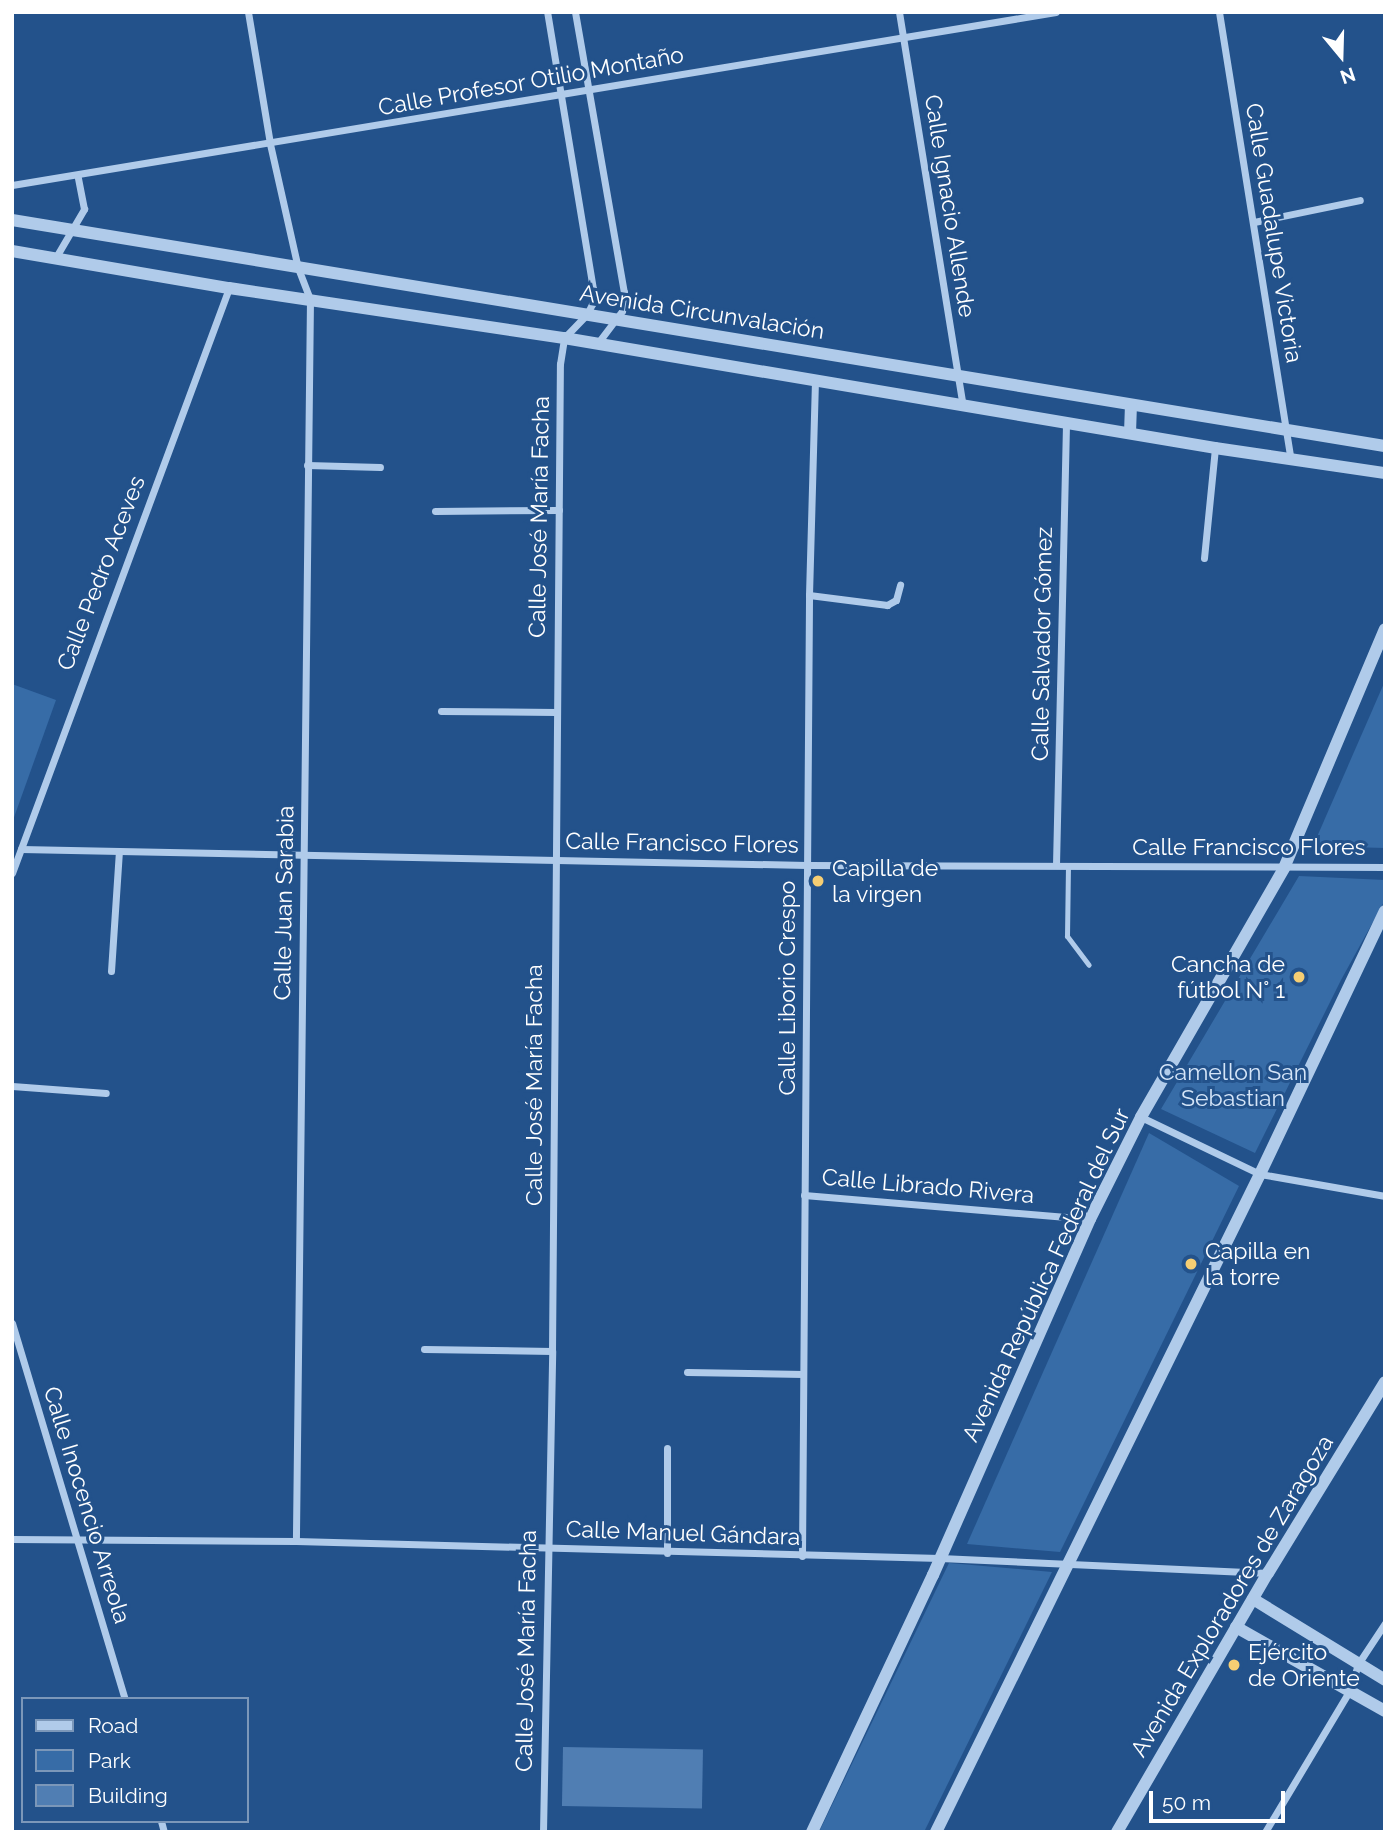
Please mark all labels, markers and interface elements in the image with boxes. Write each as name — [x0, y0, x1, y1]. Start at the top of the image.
north arrow — [1306, 21, 1376, 91]
street label: Calle Profesor Otilio Montaño — [376, 40, 686, 122]
text: N — [1337, 63, 1358, 89]
street label: Calle Ignacio Allende — [919, 92, 981, 320]
street label: Calle Guadalupe Victoria — [1240, 101, 1308, 365]
street label: Avenida Circunvalación — [578, 279, 826, 345]
street label: Calle José María Facha — [523, 396, 555, 638]
street label: Calle Pedro Aceves — [51, 472, 151, 674]
street label: Calle Salvador Gómez — [1026, 526, 1058, 762]
street label: Calle Juan Sarabia — [268, 805, 300, 1001]
street label: Calle Francisco Flores — [565, 827, 799, 859]
street label: Calle Francisco Flores — [1132, 833, 1366, 861]
place label: Capilla de la virgen — [832, 854, 938, 908]
marker: Capilla de la virgen — [810, 873, 826, 889]
street label: Calle Liborio Crespo — [773, 880, 801, 1096]
place label: Cancha de fútbol N° 1 — [1171, 950, 1285, 1004]
street label: Calle José María Facha — [520, 964, 548, 1206]
marker: Cancha de fútbol N° 1 — [1291, 969, 1307, 985]
park label: Camellon San Sebastian — [1159, 1058, 1307, 1112]
street label: Avenida República Federal del Sur — [956, 1103, 1136, 1447]
street label: Calle Librado Rivera — [821, 1163, 1035, 1209]
place label: Capilla en la torre — [1205, 1237, 1310, 1291]
marker: Capilla en la torre — [1183, 1256, 1199, 1272]
street label: Calle Inocencio Arreola — [38, 1383, 136, 1627]
street label: Avenida Exploradores de Zaragoza — [1125, 1430, 1339, 1762]
street label: Calle Manuel Gándara — [565, 1515, 801, 1551]
street label: Calle José María Facha — [510, 1530, 542, 1772]
place label: Ejército de Oriente — [1248, 1638, 1360, 1692]
marker: Ejército de Oriente — [1226, 1657, 1242, 1673]
legend — [21, 1697, 248, 1823]
text: Road — [88, 1713, 138, 1738]
text: Park — [88, 1748, 131, 1773]
scale bar — [1152, 1778, 1288, 1822]
text: Building — [88, 1783, 168, 1808]
text: 50 m — [1162, 1790, 1211, 1815]

